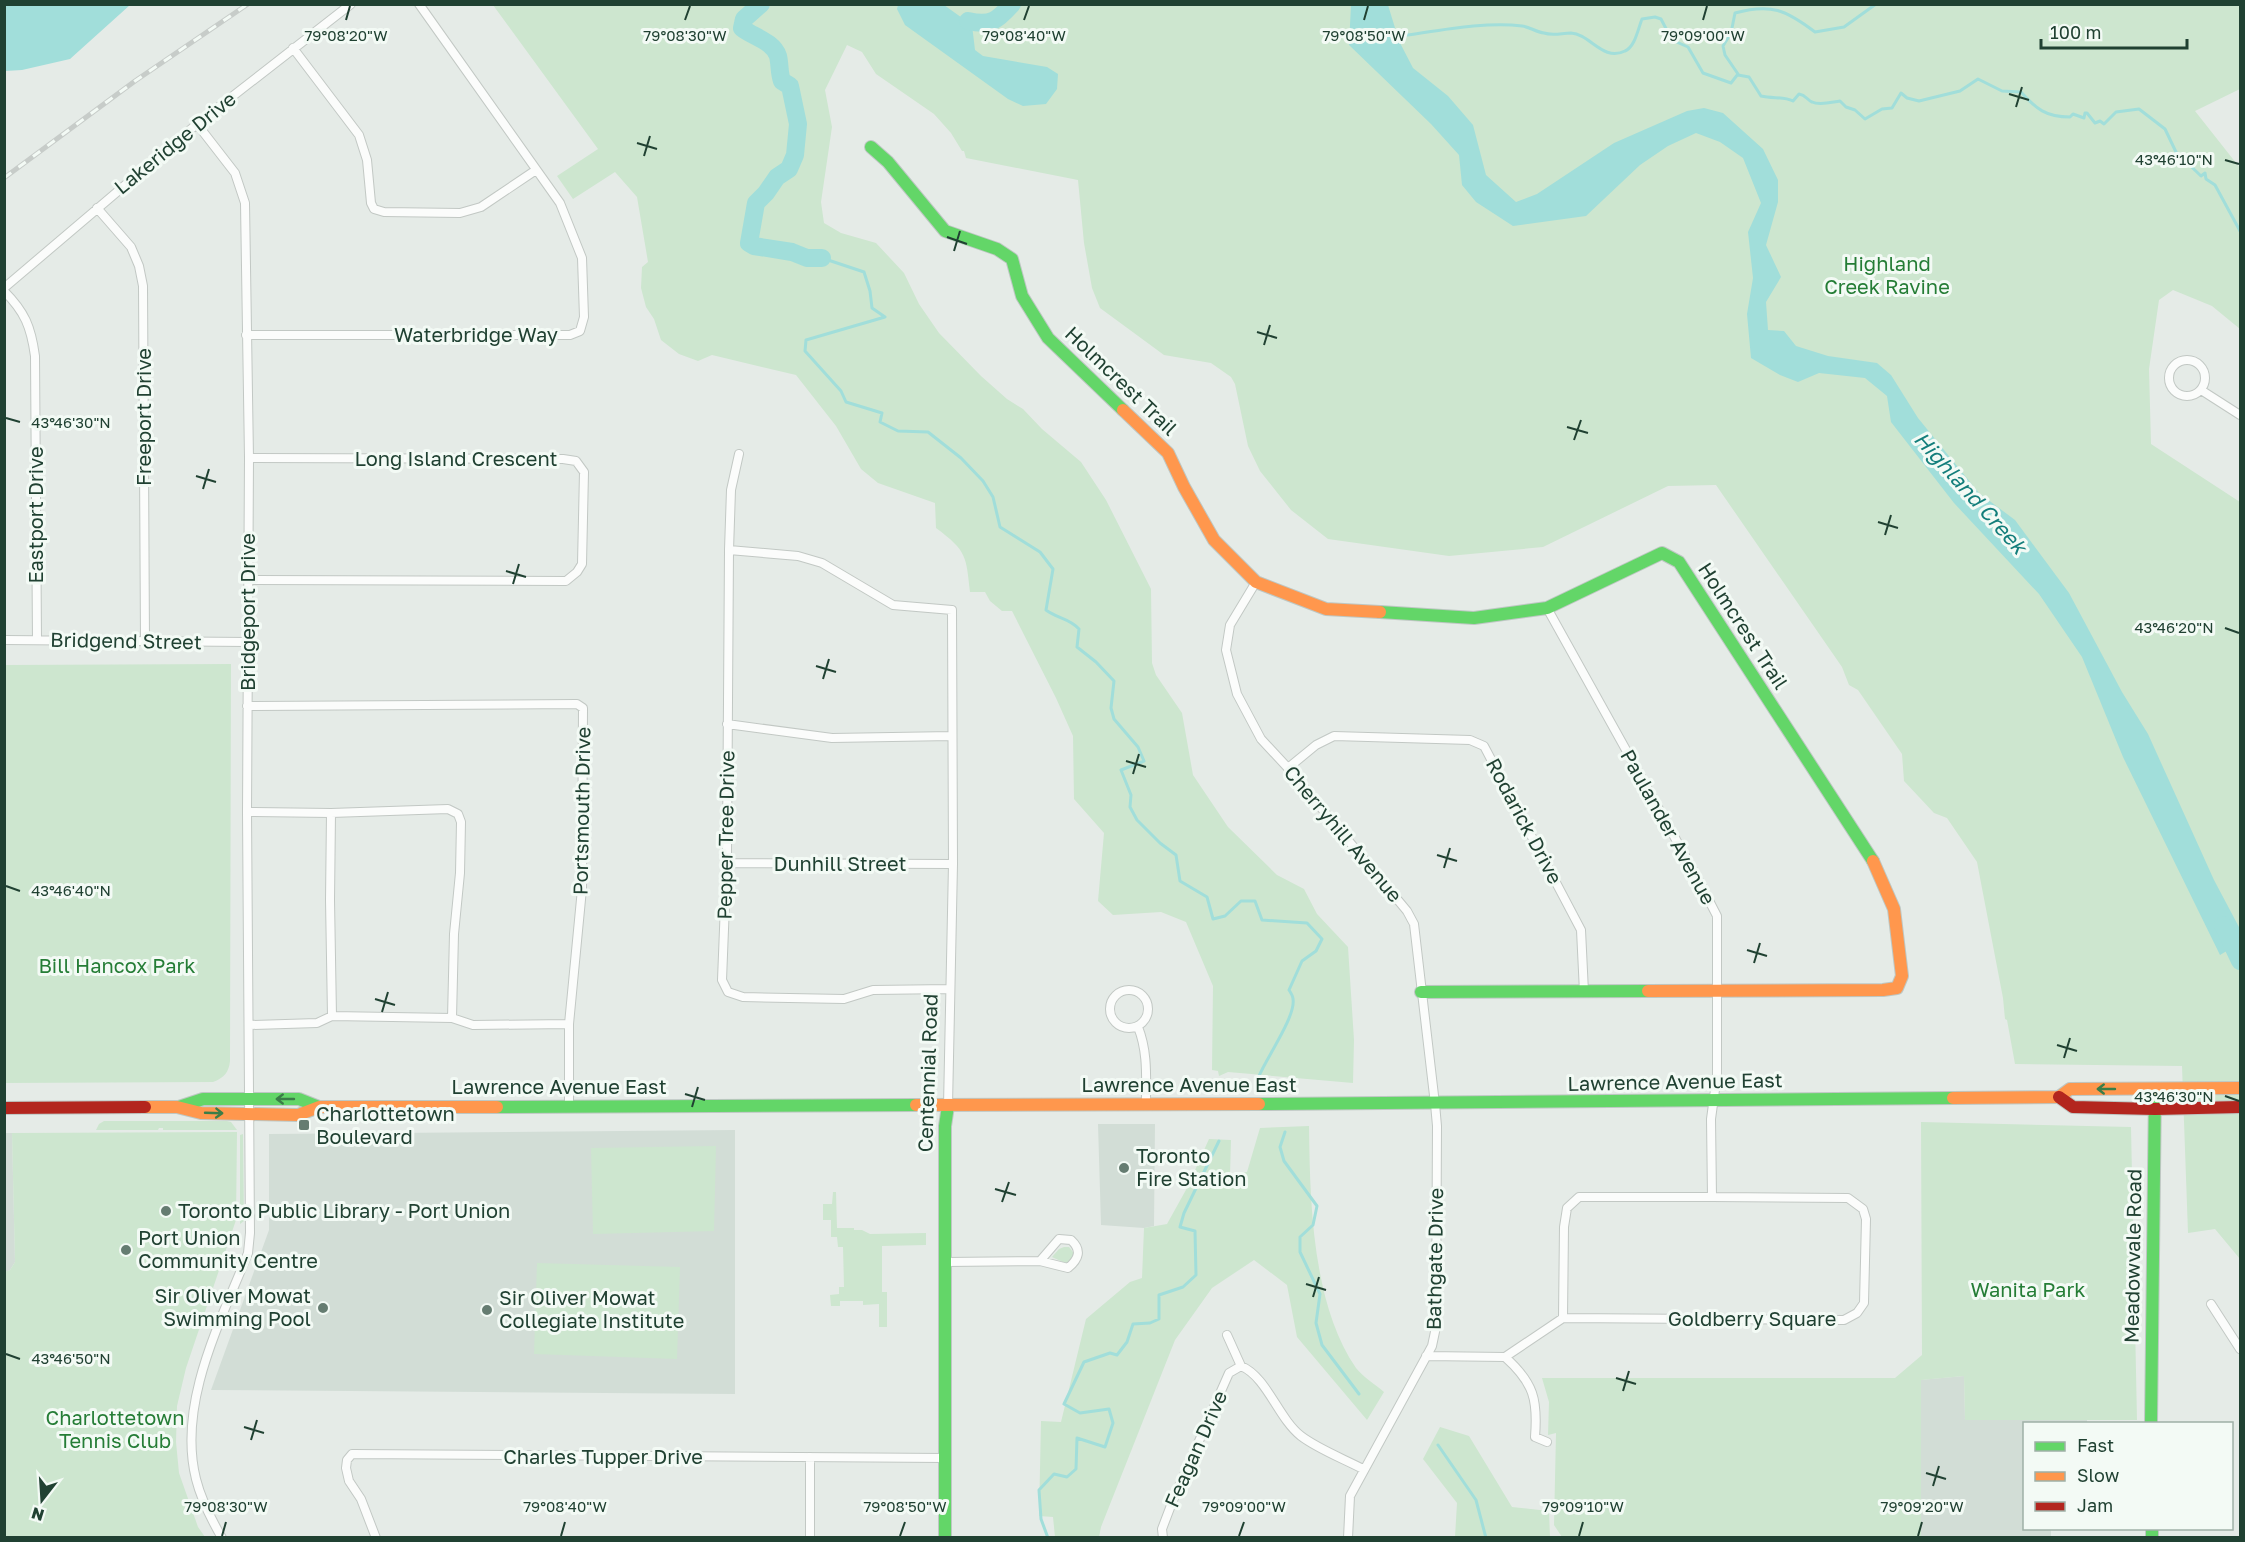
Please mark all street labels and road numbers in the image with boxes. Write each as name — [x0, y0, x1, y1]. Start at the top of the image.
street label: Lakeridge Drive — [109, 86, 240, 199]
street label: Holmcrest Trail — [1061, 321, 1183, 440]
street label: Waterbridge Way — [394, 322, 558, 346]
street label: Freeport Drive — [131, 348, 155, 486]
street label: Long Island Crescent — [355, 446, 557, 470]
street label: Eastport Drive — [23, 447, 47, 583]
street label: Bridgeport Drive — [235, 533, 259, 691]
street label: Holmcrest Trail — [1694, 558, 1794, 693]
street label: Bridgend Street — [50, 627, 202, 653]
street label: Portsmouth Drive — [568, 727, 594, 895]
street label: Paulander Avenue — [1616, 745, 1721, 908]
street label: Pepper Tree Drive — [712, 750, 738, 920]
street label: Rodarick Drive — [1482, 754, 1568, 887]
street label: Cherryhill Avenue — [1280, 760, 1408, 907]
street label: Dunhill Street — [773, 851, 907, 875]
street label: Centennial Road — [912, 993, 942, 1153]
street label: Lawrence Avenue East — [1567, 1067, 1783, 1095]
street label: Lawrence Avenue East — [1081, 1072, 1297, 1096]
street label: Lawrence Avenue East — [451, 1074, 667, 1098]
street label: Meadowvale Road — [2118, 1169, 2146, 1343]
street label: Bathgate Drive — [1421, 1188, 1447, 1330]
street label: Goldberry Square — [1668, 1306, 1836, 1330]
street label: Feagan Drive — [1159, 1387, 1231, 1511]
street label: Charles Tupper Drive — [503, 1444, 703, 1468]

